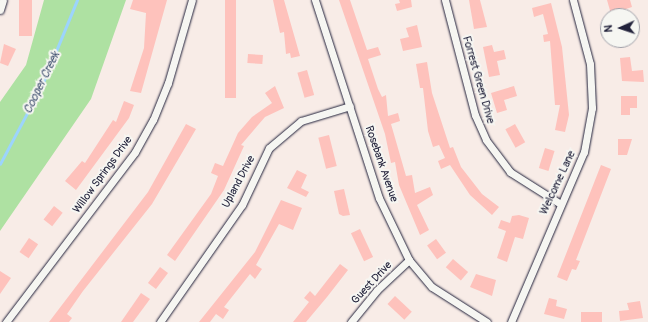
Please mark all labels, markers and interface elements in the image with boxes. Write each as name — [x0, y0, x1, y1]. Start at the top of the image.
north arrow — [600, 8, 640, 48]
text: N — [602, 25, 615, 33]
street label: Forrest Green Drive — [459, 35, 497, 125]
water label: Cooper Creek — [21, 50, 63, 116]
street label: Rosebank Avenue — [362, 124, 400, 204]
street label: Willow Springs Drive — [71, 134, 135, 216]
street label: Welcome Lane — [537, 149, 579, 217]
street label: Upland Drive — [220, 154, 258, 210]
street label: Guest Drive — [349, 259, 395, 307]

